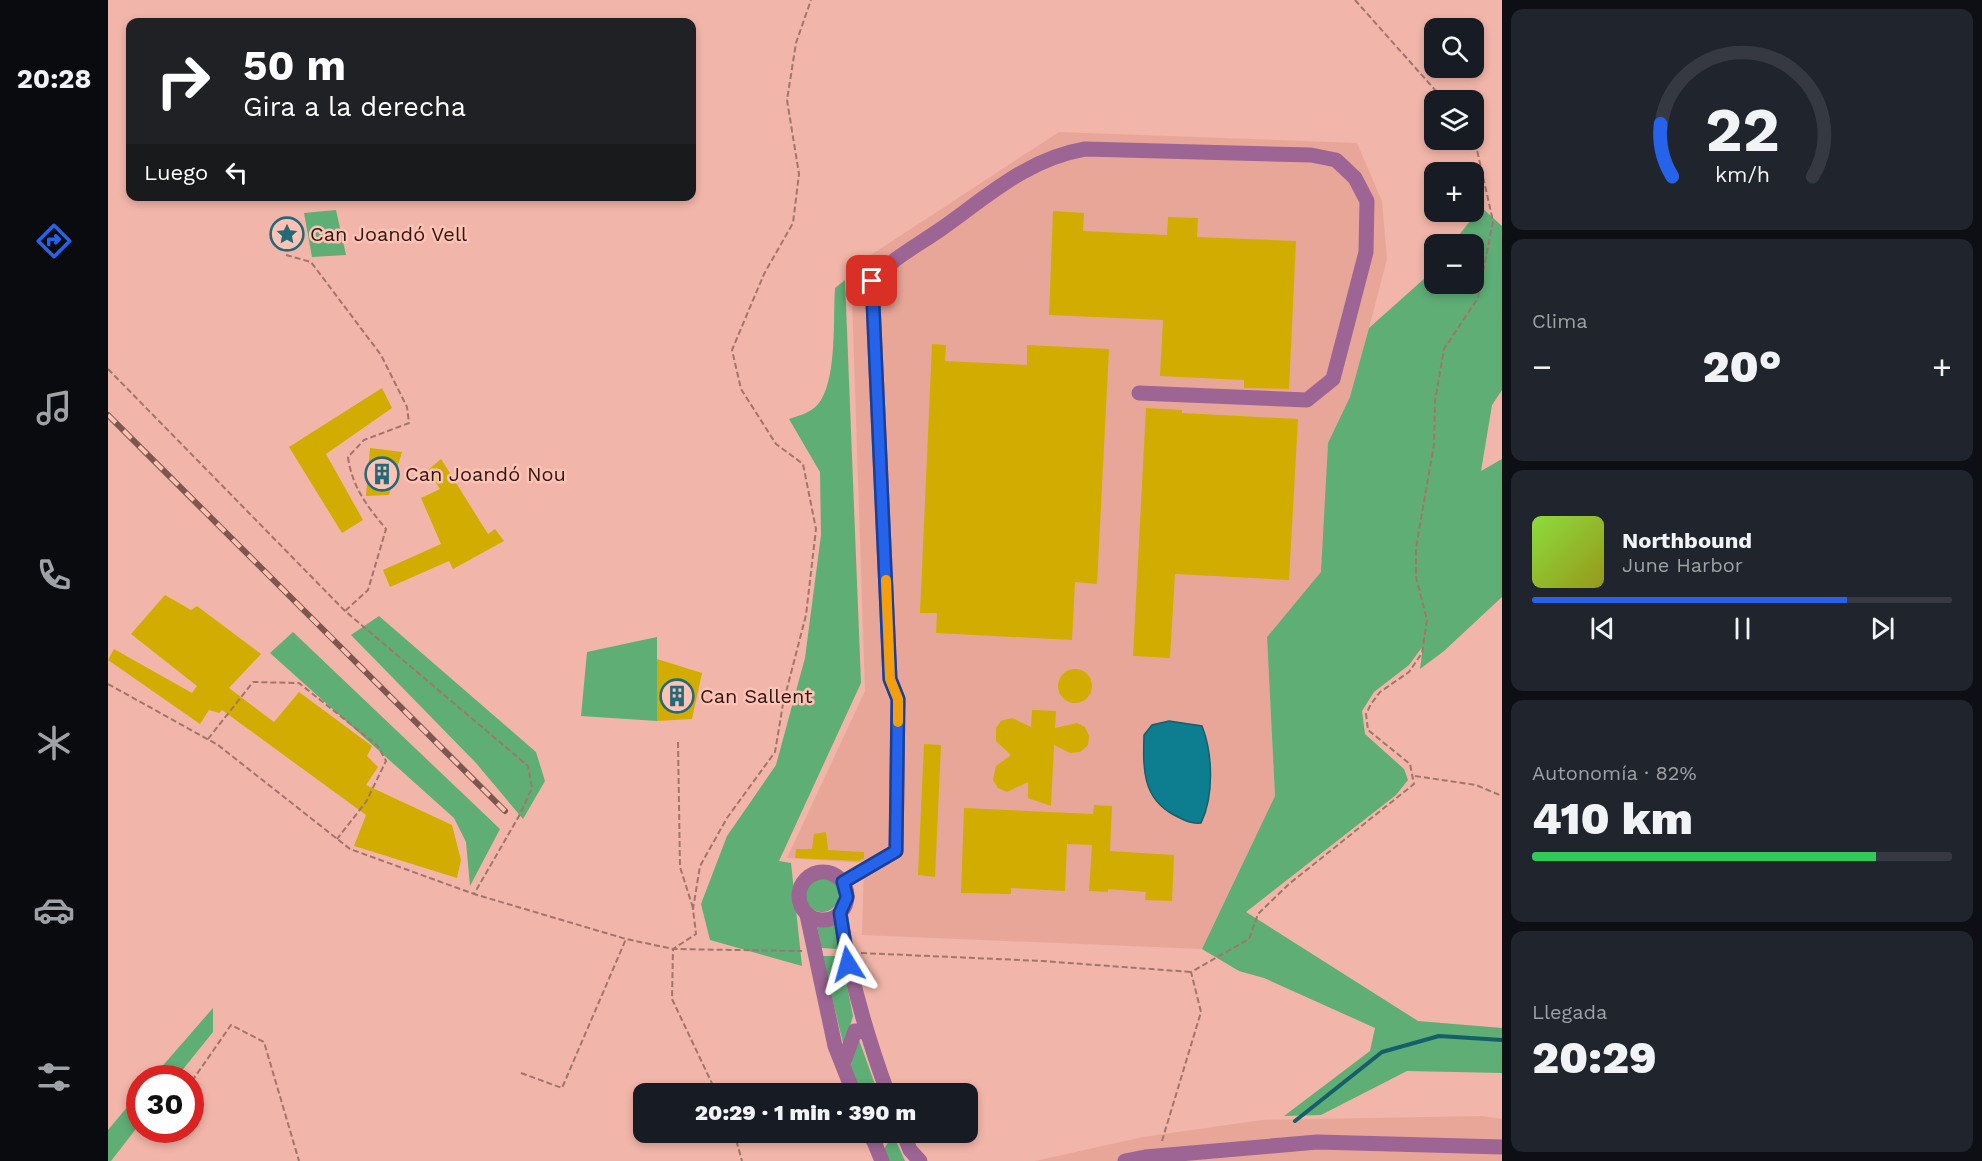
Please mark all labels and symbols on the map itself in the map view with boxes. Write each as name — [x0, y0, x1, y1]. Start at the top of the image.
place icon: Can Joandó Vell — [269, 216, 305, 252]
place label: Can Joandó Vell — [310, 222, 467, 246]
pin — [846, 255, 897, 306]
building icon: Can Joandó Nou — [364, 456, 400, 492]
place label: Can Joandó Nou — [405, 462, 566, 486]
building icon: Can Sallent — [659, 678, 695, 714]
place label: Can Sallent — [700, 684, 813, 708]
position arrow — [816, 932, 880, 996]
speed limit sign: 30 — [126, 1065, 204, 1143]

